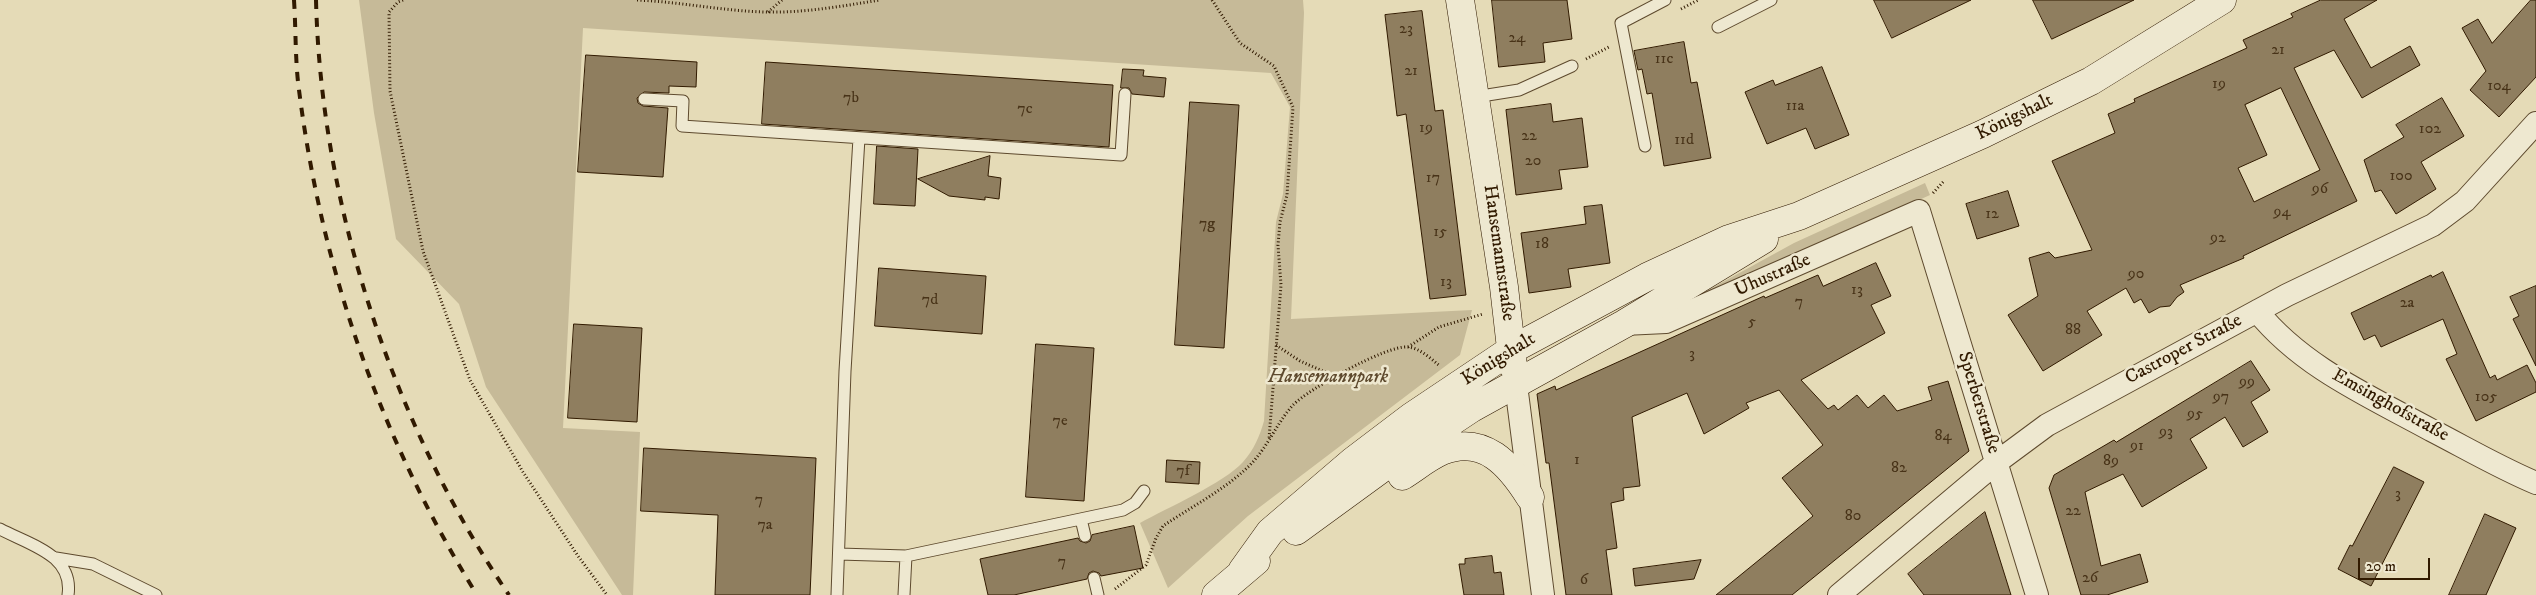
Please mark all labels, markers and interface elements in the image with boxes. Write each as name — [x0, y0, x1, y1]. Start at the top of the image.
house number: 23 — [1399, 20, 1413, 40]
house number: 24 — [1508, 29, 1526, 49]
house number: 21 — [2271, 41, 2285, 61]
house number: 11c — [1655, 50, 1673, 70]
house number: 21 — [1404, 62, 1418, 82]
house number: 19 — [2212, 75, 2226, 95]
house number: 104 — [2487, 77, 2511, 97]
house number: 7b — [843, 89, 859, 109]
street label: Königshalt — [1973, 90, 2057, 146]
house number: 11a — [1786, 97, 1804, 117]
house number: 7c — [1017, 100, 1033, 120]
house number: 19 — [1419, 119, 1433, 139]
house number: 102 — [2419, 120, 2441, 140]
house number: 22 — [1521, 127, 1537, 147]
house number: 11d — [1674, 131, 1694, 151]
house number: 20 — [1525, 152, 1541, 172]
house number: 100 — [2389, 167, 2413, 187]
house number: 17 — [1426, 169, 1440, 189]
house number: 96 — [2312, 180, 2328, 200]
street label: Hansemannstraße — [1477, 183, 1519, 323]
house number: 94 — [2273, 203, 2291, 223]
house number: 12 — [1985, 205, 1999, 225]
house number: 7g — [1199, 215, 1215, 235]
house number: 15 — [1433, 223, 1447, 243]
house number: 92 — [2210, 229, 2226, 249]
house number: 18 — [1535, 235, 1549, 255]
street label: Uhustraße — [1732, 249, 1814, 303]
house number: 90 — [2128, 265, 2144, 285]
house number: 13 — [1440, 273, 1452, 293]
house number: 13 — [1851, 281, 1863, 301]
house number: 7d — [922, 291, 938, 311]
house number: 7 — [1795, 293, 1803, 313]
house number: 2a — [2400, 294, 2414, 314]
street label: Castroper Straße — [2122, 310, 2246, 390]
house number: 5 — [1748, 313, 1756, 333]
house number: 88 — [2065, 321, 2081, 341]
street label: Königshalt — [1458, 328, 1540, 392]
house number: 3 — [1689, 345, 1695, 365]
street label: Sperberstraße — [1952, 349, 2004, 457]
street label: Emsinghofstraße — [2328, 364, 2452, 448]
park label: Hansemannpark — [1268, 367, 1388, 389]
house number: 99 — [2239, 373, 2255, 393]
house number: 97 — [2213, 388, 2229, 408]
house number: 105 — [2475, 388, 2497, 408]
house number: 95 — [2187, 405, 2203, 425]
house number: 7e — [1052, 412, 1068, 432]
house number: 93 — [2159, 423, 2173, 443]
house number: 84 — [1934, 427, 1952, 447]
house number: 91 — [2130, 437, 2144, 457]
house number: 1 — [1574, 451, 1580, 471]
house number: 89 — [2103, 452, 2119, 472]
house number: 82 — [1891, 459, 1907, 479]
house number: 7f — [1176, 462, 1190, 482]
house number: 3 — [2395, 485, 2401, 505]
house number: 7 — [755, 491, 763, 511]
house number: 22 — [2065, 502, 2081, 522]
house number: 80 — [1845, 507, 1861, 527]
house number: 7a — [757, 516, 773, 536]
scale bar — [2361, 548, 2434, 580]
house number: 7 — [1058, 553, 1066, 573]
text: 20 m — [2366, 557, 2396, 576]
house number: 26 — [2082, 569, 2098, 589]
house number: 6 — [1580, 571, 1588, 591]

